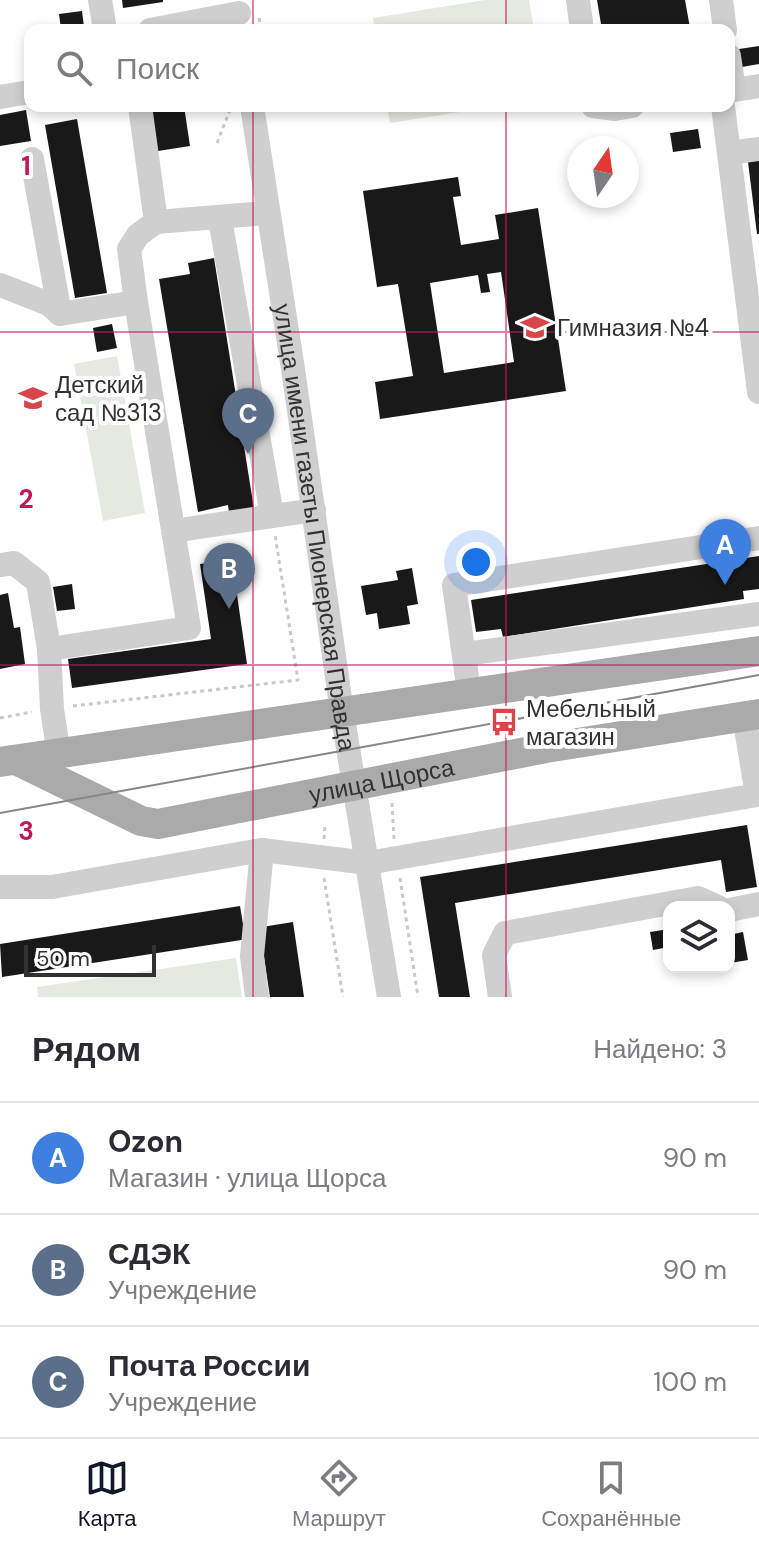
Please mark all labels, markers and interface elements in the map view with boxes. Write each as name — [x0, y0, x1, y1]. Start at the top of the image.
search box — [24, 24, 735, 112]
icon: search — [52, 46, 96, 90]
text: Поиск — [116, 49, 199, 88]
north arrow — [567, 136, 639, 208]
text: 1 — [21, 149, 31, 183]
street label: улица имени газеты Пионерская Правда — [268, 301, 364, 754]
school or university icon: Гимназия №4 — [520, 312, 550, 342]
place label: Гимназия №4 — [557, 312, 709, 343]
place label: Детский сад №313 — [55, 369, 162, 428]
school or university icon: Детский сад №313 — [18, 383, 48, 413]
pin: C — [222, 388, 274, 454]
text: 2 — [18, 482, 34, 516]
pin: A — [699, 519, 751, 585]
your location — [456, 542, 496, 582]
pin: B — [203, 543, 255, 609]
place label: Мебельный магазин — [526, 693, 656, 752]
bus stop icon: Мебельный магазин — [489, 707, 519, 737]
street label: улица Щорса — [306, 751, 457, 810]
text: 3 — [18, 814, 34, 848]
map controls — [663, 901, 735, 973]
button: layers — [663, 901, 735, 973]
scale bar — [24, 941, 156, 977]
text: 50 m — [36, 944, 90, 973]
text: Рядом — [32, 1027, 141, 1072]
text: Найдено: 3 — [593, 1032, 727, 1066]
text: Ozon — [108, 1122, 183, 1161]
text: A — [49, 1141, 67, 1175]
text: 90 m — [663, 1141, 727, 1175]
text: Магазин · улица Щорса — [108, 1161, 386, 1195]
text: СДЭК — [108, 1234, 190, 1273]
text: B — [50, 1253, 66, 1287]
text: 90 m — [663, 1253, 727, 1287]
text: Учреждение — [108, 1273, 257, 1307]
text: Почта России — [108, 1346, 310, 1385]
text: C — [48, 1365, 68, 1399]
text: 100 m — [653, 1365, 727, 1399]
text: Учреждение — [108, 1385, 257, 1419]
tab: Карта — [78, 1456, 137, 1533]
tab: Маршрут — [292, 1456, 386, 1533]
tab: Сохранённые — [541, 1456, 681, 1533]

